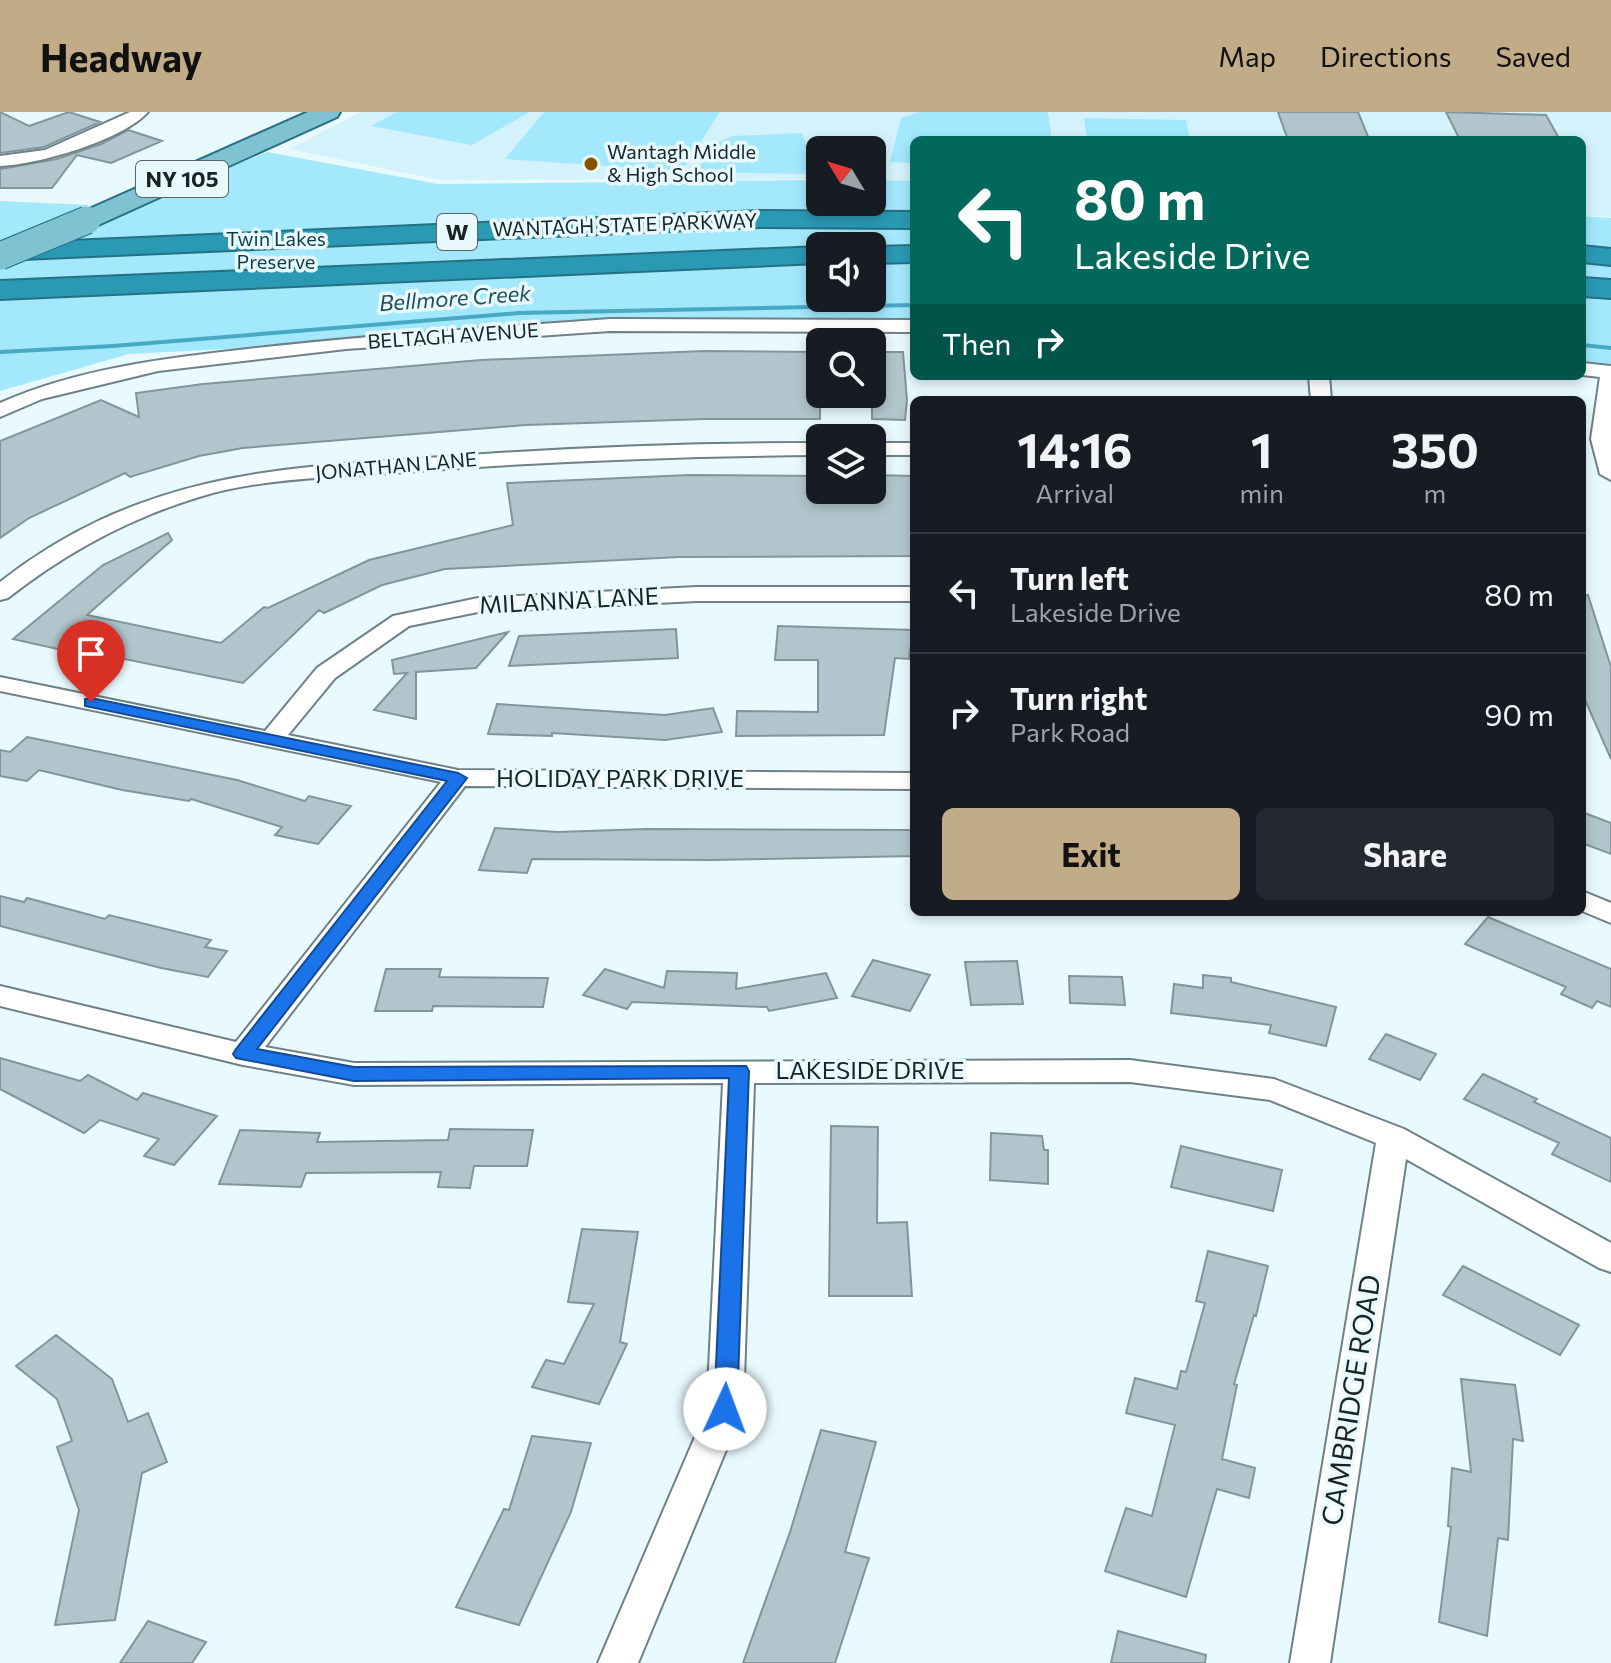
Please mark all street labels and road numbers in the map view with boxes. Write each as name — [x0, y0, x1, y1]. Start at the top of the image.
road number: NY 105 — [136, 161, 228, 197]
street label: WANTAGH STATE PARKWAY — [492, 207, 758, 241]
road number: W — [437, 214, 477, 250]
street label: BELTAGH AVENUE — [367, 317, 539, 353]
street label: JONATHAN LANE — [314, 446, 478, 484]
street label: MILANNA LANE — [478, 580, 660, 619]
street label: HOLIDAY PARK DRIVE — [496, 763, 744, 792]
street label: LAKESIDE DRIVE — [775, 1055, 965, 1084]
street label: CAMBRIDGE ROAD — [1313, 1272, 1387, 1528]

